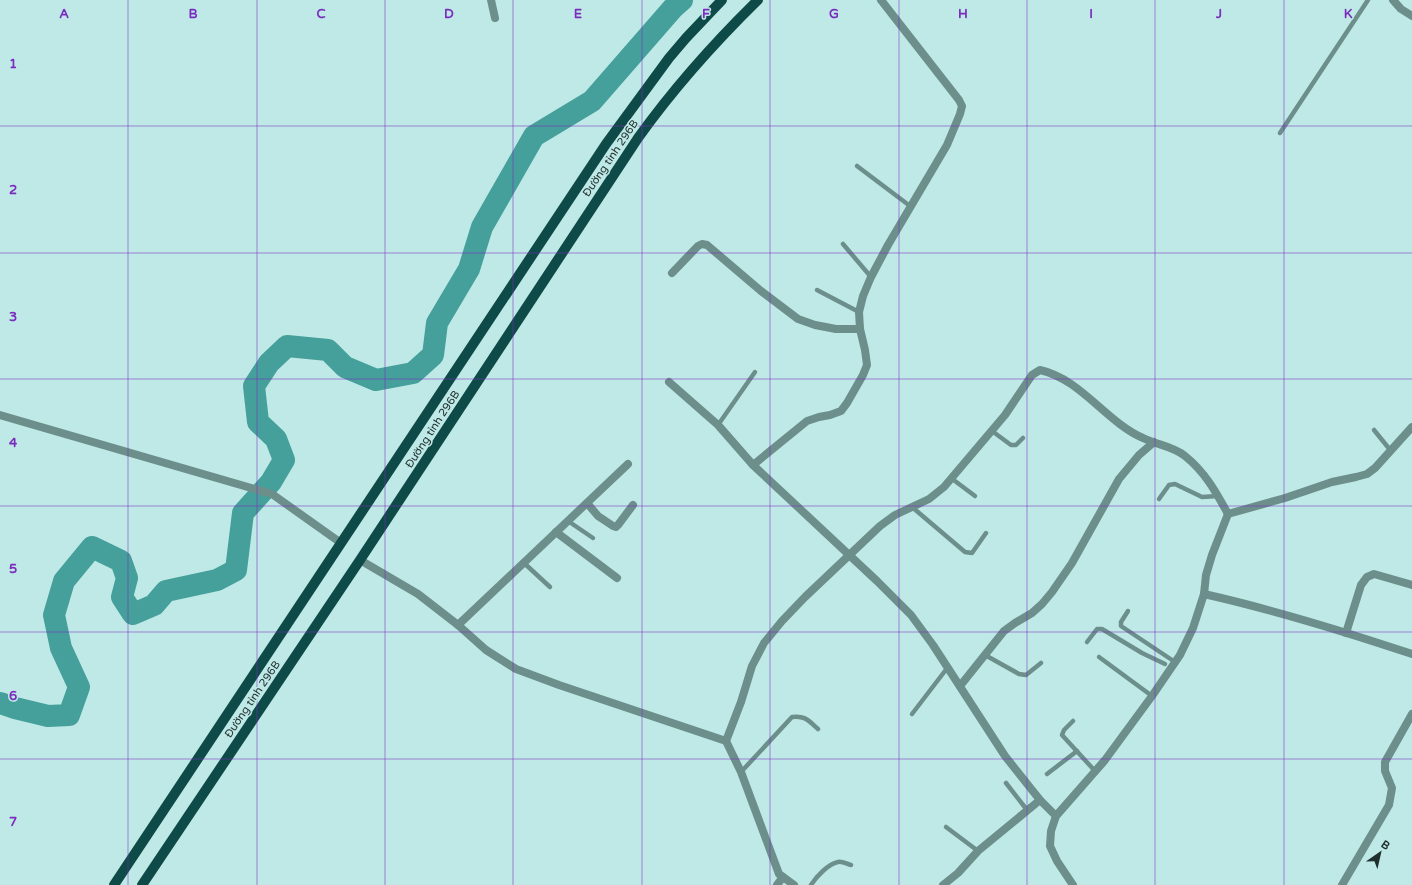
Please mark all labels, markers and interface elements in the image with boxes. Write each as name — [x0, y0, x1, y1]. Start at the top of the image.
text: A — [59, 6, 69, 22]
text: B — [188, 6, 198, 22]
text: C — [316, 6, 326, 22]
text: D — [444, 6, 454, 22]
text: E — [574, 6, 582, 22]
text: F — [702, 6, 710, 22]
text: G — [829, 6, 839, 22]
text: H — [958, 6, 968, 22]
text: I — [1089, 6, 1093, 22]
text: J — [1215, 6, 1222, 22]
text: K — [1344, 6, 1353, 22]
text: 1 — [9, 56, 17, 72]
street label: Đường tỉnh 296B — [580, 117, 641, 199]
text: 2 — [9, 182, 17, 198]
text: 3 — [9, 309, 17, 325]
street label: Đường tỉnh 296B — [403, 388, 463, 470]
text: 4 — [9, 435, 18, 451]
text: 5 — [9, 561, 17, 577]
street label: Đường tỉnh 296B — [222, 658, 283, 740]
text: 6 — [9, 688, 17, 704]
text: 7 — [9, 814, 17, 830]
north arrow — [1360, 833, 1400, 873]
text: B — [1379, 838, 1392, 853]

